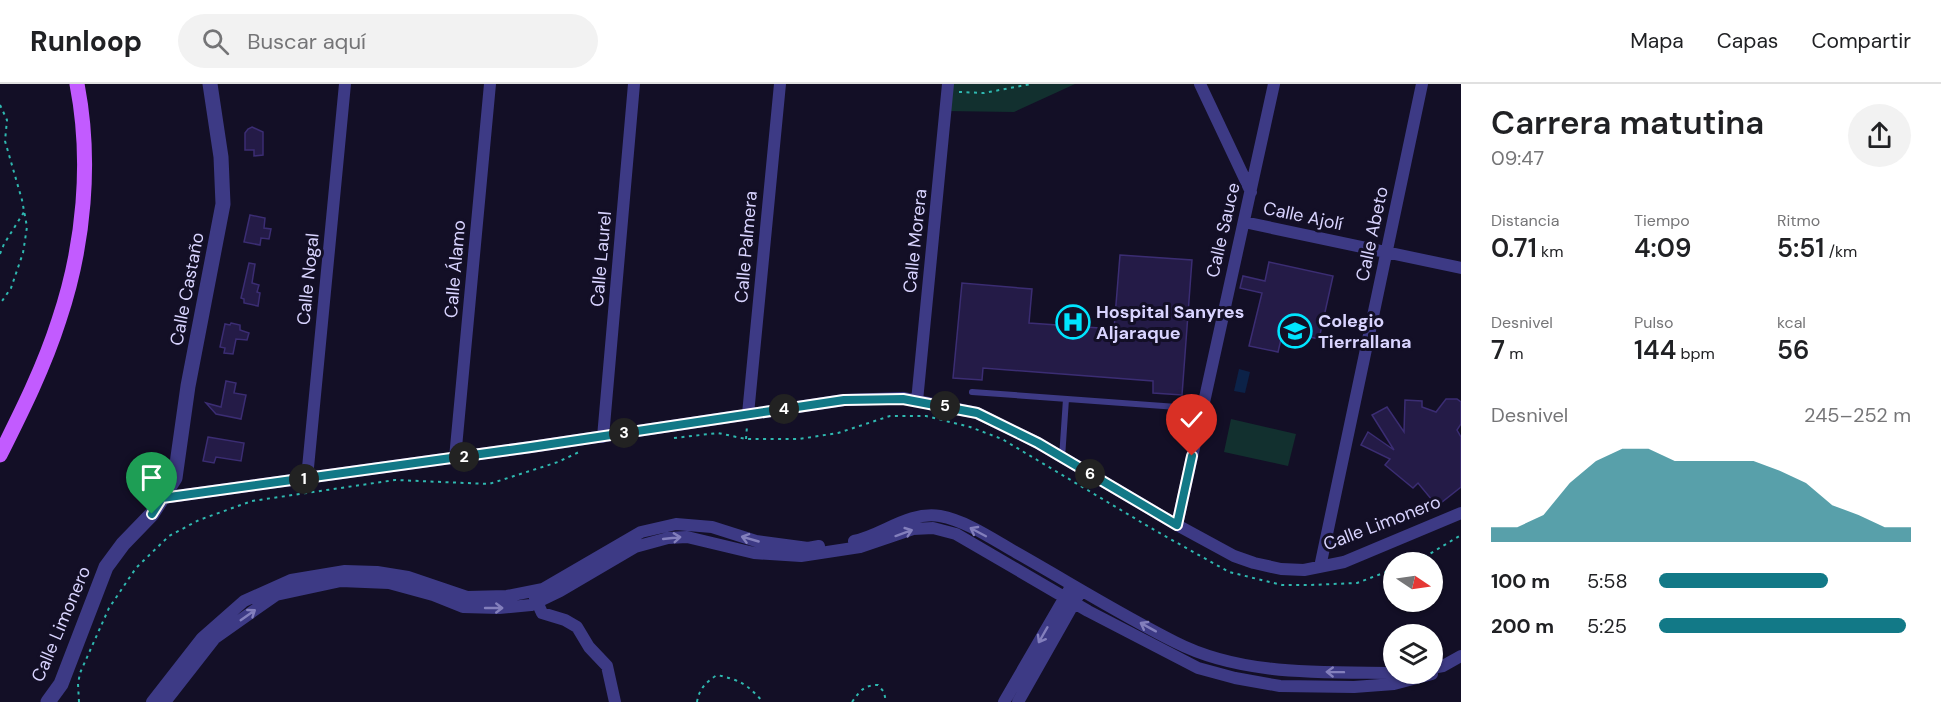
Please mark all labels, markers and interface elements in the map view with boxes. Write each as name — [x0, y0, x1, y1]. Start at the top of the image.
search box — [178, 14, 598, 68]
text: Runloop — [30, 23, 142, 60]
icon: search — [199, 25, 232, 58]
text: Buscar aquí — [247, 27, 366, 56]
text: Mapa — [1630, 27, 1684, 55]
text: Capas — [1717, 27, 1778, 55]
text: Compartir — [1811, 27, 1911, 55]
text: Carrera matutina — [1491, 101, 1764, 144]
button: share — [1848, 104, 1911, 167]
text: 09:47 — [1491, 145, 1544, 171]
street label: Calle Sauce — [1200, 180, 1246, 280]
street label: Calle Abeto — [1350, 184, 1394, 284]
street label: Calle Morera — [898, 188, 932, 294]
street label: Calle Palmera — [729, 190, 763, 304]
street label: Calle Ajolí — [1261, 196, 1345, 236]
street label: Calle Laurel — [585, 210, 617, 308]
text: Distancia — [1491, 210, 1559, 231]
text: Tiempo — [1634, 210, 1690, 231]
text: Ritmo — [1777, 210, 1820, 231]
street label: Calle Álamo — [439, 219, 471, 319]
street label: Calle Castaño — [164, 230, 210, 348]
text: 0.71 — [1491, 231, 1537, 265]
text: 4:09 — [1634, 231, 1691, 265]
text: 5:51 — [1777, 231, 1824, 265]
street label: Calle Nogal — [291, 232, 325, 326]
text: km — [1537, 241, 1563, 262]
text: /km — [1824, 241, 1857, 262]
place label: Hospital Sanyres Aljaraque — [1096, 300, 1244, 345]
hospital icon: Hospital Sanyres Aljaraque — [1055, 304, 1091, 340]
place label: Colegio Tierrallana — [1318, 309, 1412, 354]
text: Desnivel — [1491, 312, 1553, 333]
text: Pulso — [1634, 312, 1674, 333]
text: kcal — [1777, 312, 1806, 333]
school or university icon: Colegio Tierrallana — [1277, 313, 1313, 349]
text: 7 — [1491, 333, 1505, 367]
text: 144 — [1634, 333, 1676, 367]
text: 56 — [1777, 333, 1810, 367]
text: m — [1505, 343, 1523, 364]
text: bpm — [1676, 343, 1715, 364]
pin: 5 — [930, 391, 960, 421]
pin: 4 — [769, 394, 799, 424]
pin — [1166, 394, 1217, 456]
text: 5 — [940, 395, 950, 416]
text: 4 — [779, 398, 789, 419]
text: Desnivel — [1491, 402, 1568, 428]
text: 245–252 m — [1804, 402, 1911, 428]
icon: check — [1175, 403, 1208, 436]
pin: 3 — [609, 418, 639, 448]
text: 3 — [619, 422, 629, 443]
pin: 2 — [449, 442, 479, 472]
text: 2 — [459, 446, 469, 467]
pin — [126, 452, 177, 514]
pin: 6 — [1075, 459, 1105, 489]
icon: arrive — [135, 461, 168, 494]
text: 6 — [1085, 463, 1095, 484]
pin: 1 — [289, 464, 319, 494]
text: 1 — [301, 468, 307, 489]
street label: Calle Limonero — [1320, 490, 1444, 556]
one-way arrow — [894, 526, 913, 537]
one-way arrow — [970, 526, 987, 538]
one-way arrow — [662, 532, 682, 543]
one-way arrow — [741, 533, 760, 544]
north arrow — [1383, 552, 1443, 612]
map controls — [1383, 552, 1443, 684]
street label: Calle Limonero — [26, 562, 96, 686]
text: 100 m — [1491, 568, 1550, 594]
text: 5:58 — [1587, 568, 1628, 594]
one-way arrow — [483, 602, 503, 614]
one-way arrow — [239, 609, 255, 621]
text: 200 m — [1491, 613, 1554, 639]
text: 5:25 — [1587, 613, 1627, 639]
one-way arrow — [1140, 621, 1157, 633]
button: layers — [1383, 624, 1443, 684]
one-way arrow — [1037, 626, 1049, 643]
one-way arrow — [1326, 666, 1346, 678]

